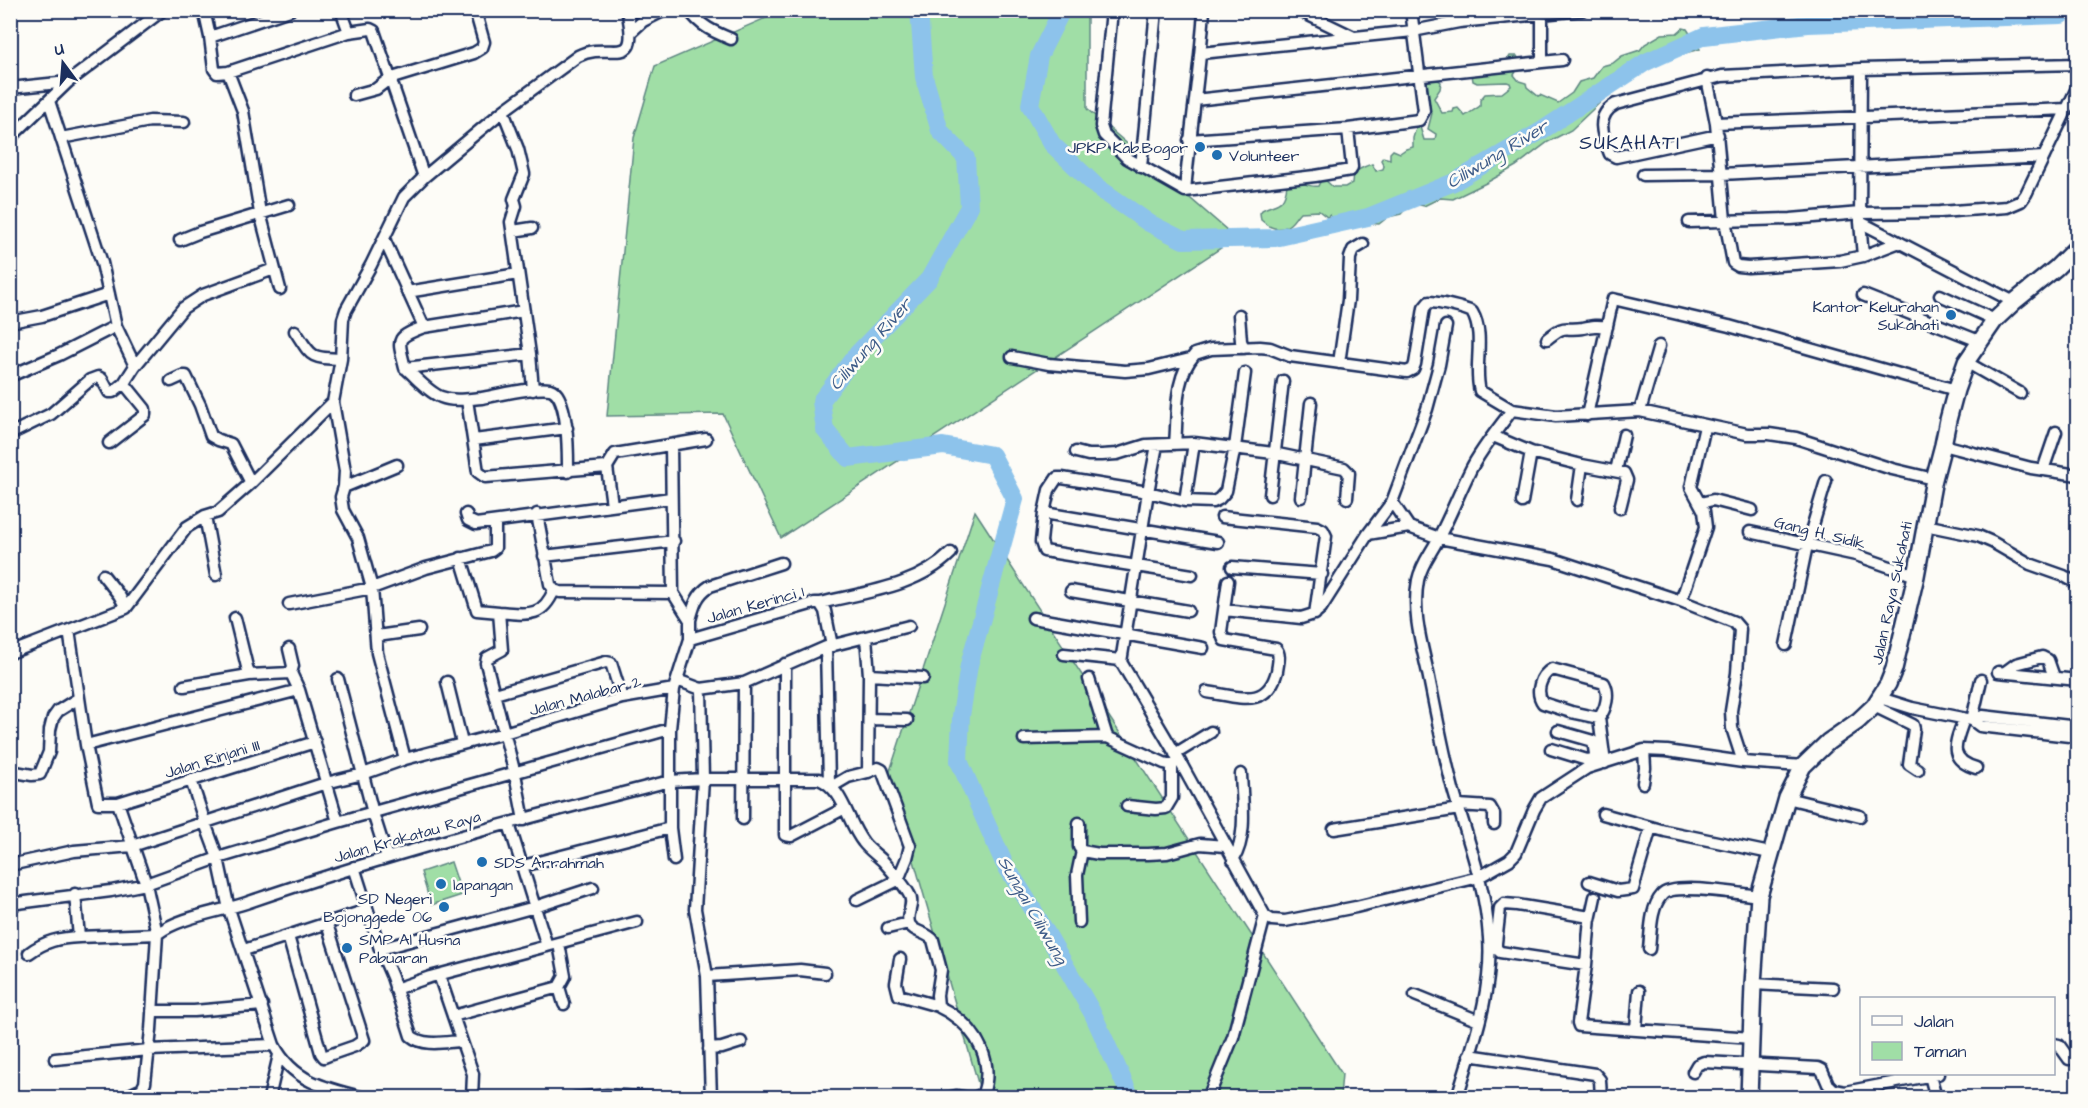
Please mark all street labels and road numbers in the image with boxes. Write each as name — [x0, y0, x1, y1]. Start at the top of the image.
street label: Gang H. Sidik — [1772, 511, 1868, 556]
street label: Jalan Raya Sukahati — [1866, 519, 1919, 667]
street label: Jalan Kerinci 1 — [704, 581, 806, 629]
street label: Jalan Malabar 2 — [527, 670, 644, 722]
street label: Jalan Rinjani III — [162, 734, 263, 784]
street label: Jalan Krakatau Raya — [331, 805, 484, 869]

